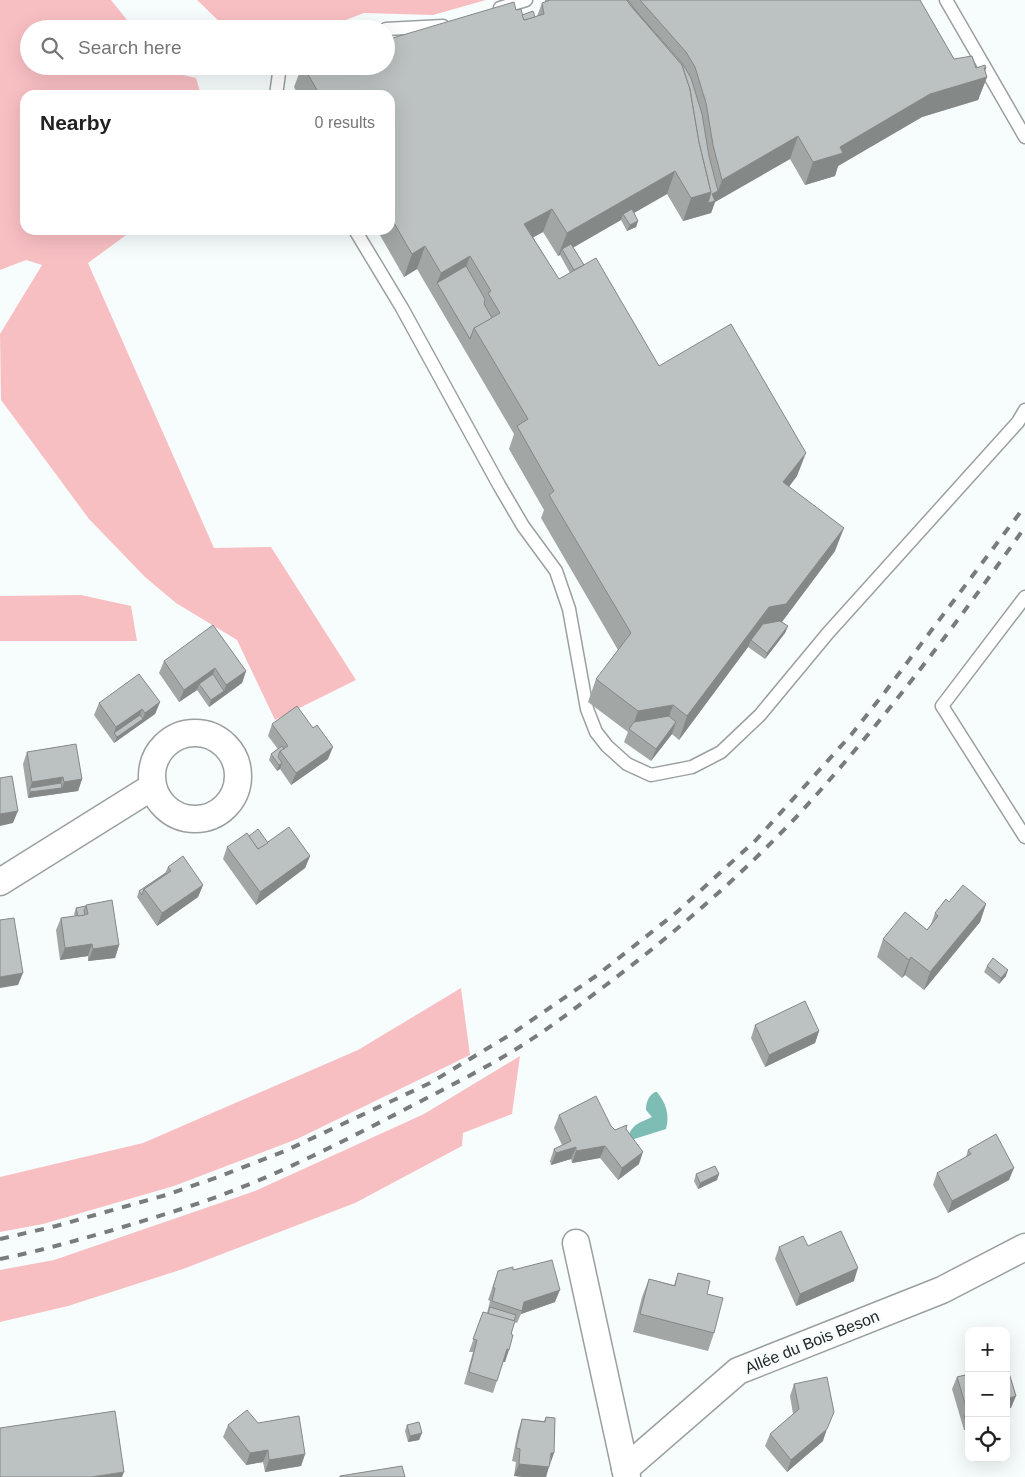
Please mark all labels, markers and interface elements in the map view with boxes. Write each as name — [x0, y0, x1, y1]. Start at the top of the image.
search box — [20, 20, 395, 75]
icon: search — [38, 34, 66, 62]
text: Search here — [78, 37, 182, 58]
text: Nearby — [40, 111, 111, 134]
text: 0 results — [315, 114, 375, 131]
street label: Allée du Bois Beson — [742, 1307, 882, 1377]
map controls — [965, 1327, 1010, 1462]
button: + — [965, 1327, 1010, 1372]
button: − — [965, 1372, 1010, 1417]
button: locate — [965, 1417, 1010, 1462]

